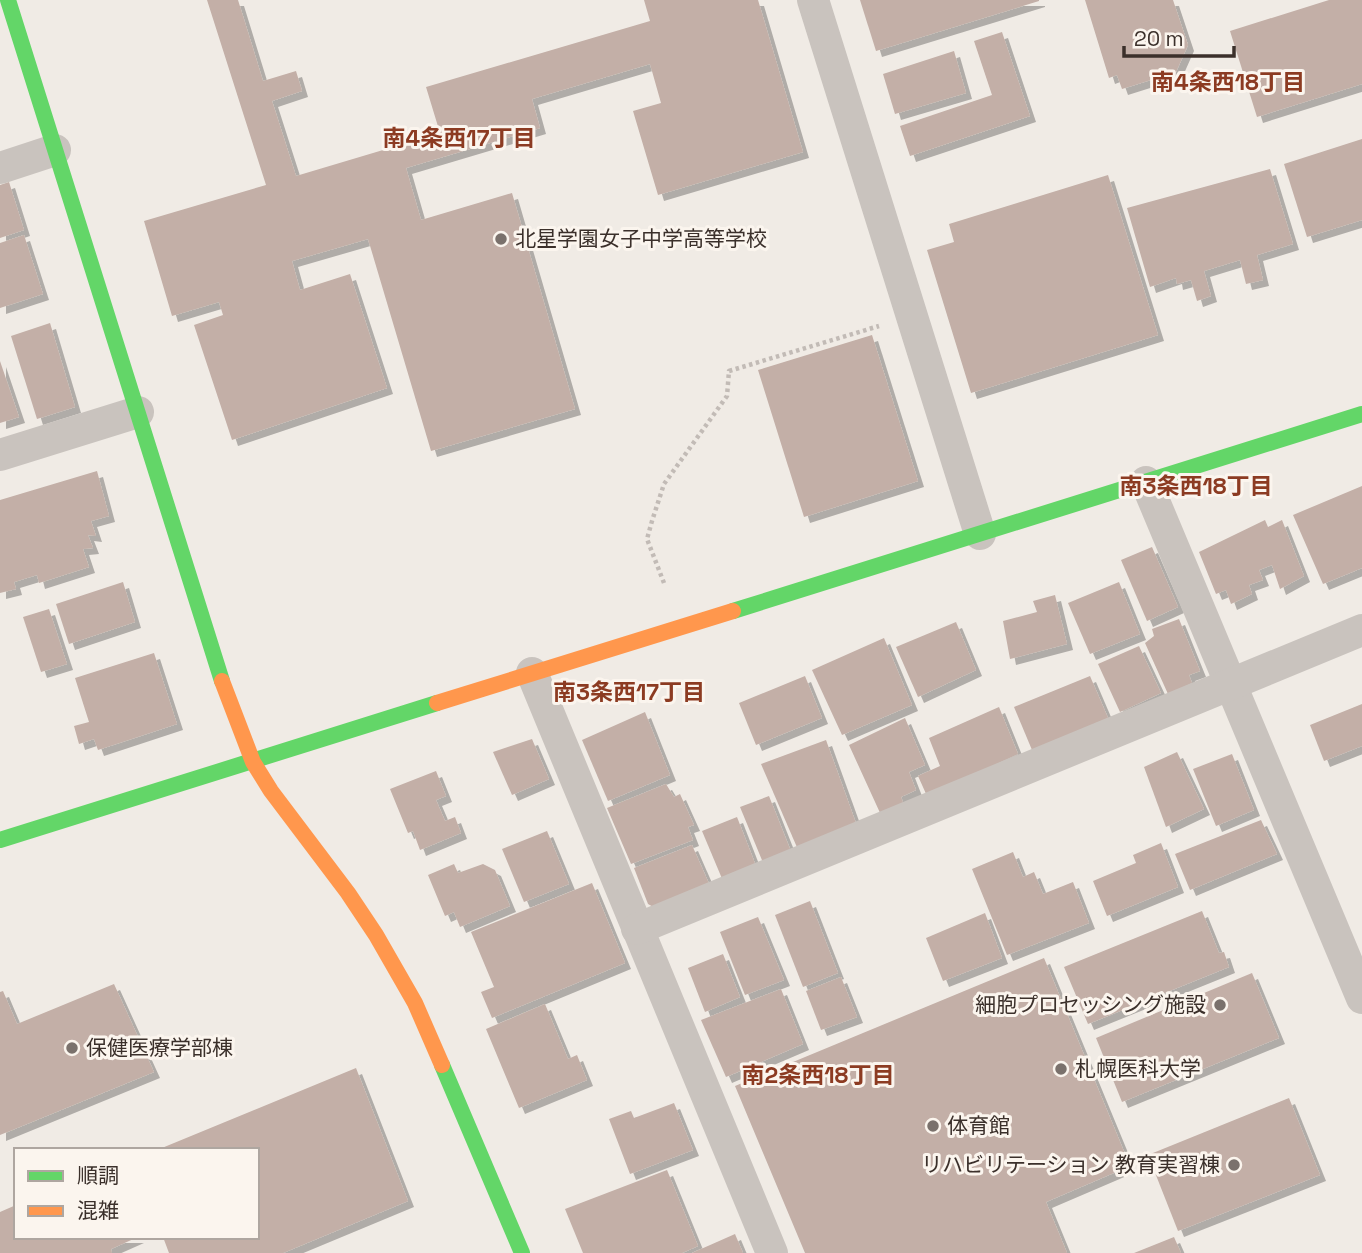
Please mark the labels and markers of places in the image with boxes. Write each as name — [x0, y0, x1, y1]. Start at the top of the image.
place label: 北星学園女子中学高等学校 — [515, 225, 767, 252]
marker: 北星学園女子中学高等学校 — [493, 231, 509, 247]
place label: 細胞プロセッシング施設 — [975, 991, 1206, 1018]
marker: 細胞プロセッシング施設 — [1212, 997, 1228, 1013]
place label: 保健医療学部棟 — [86, 1034, 233, 1061]
marker: 保健医療学部棟 — [64, 1040, 80, 1056]
place label: 札幌医科大学 — [1075, 1055, 1201, 1082]
marker: 札幌医科大学 — [1053, 1061, 1069, 1077]
place label: 体育館 — [947, 1112, 1010, 1139]
marker: 体育館 — [925, 1118, 941, 1134]
place label: リハビリテーション 教育実習棟 — [921, 1151, 1220, 1178]
marker: リハビリテーション 教育実習棟 — [1226, 1157, 1242, 1173]

